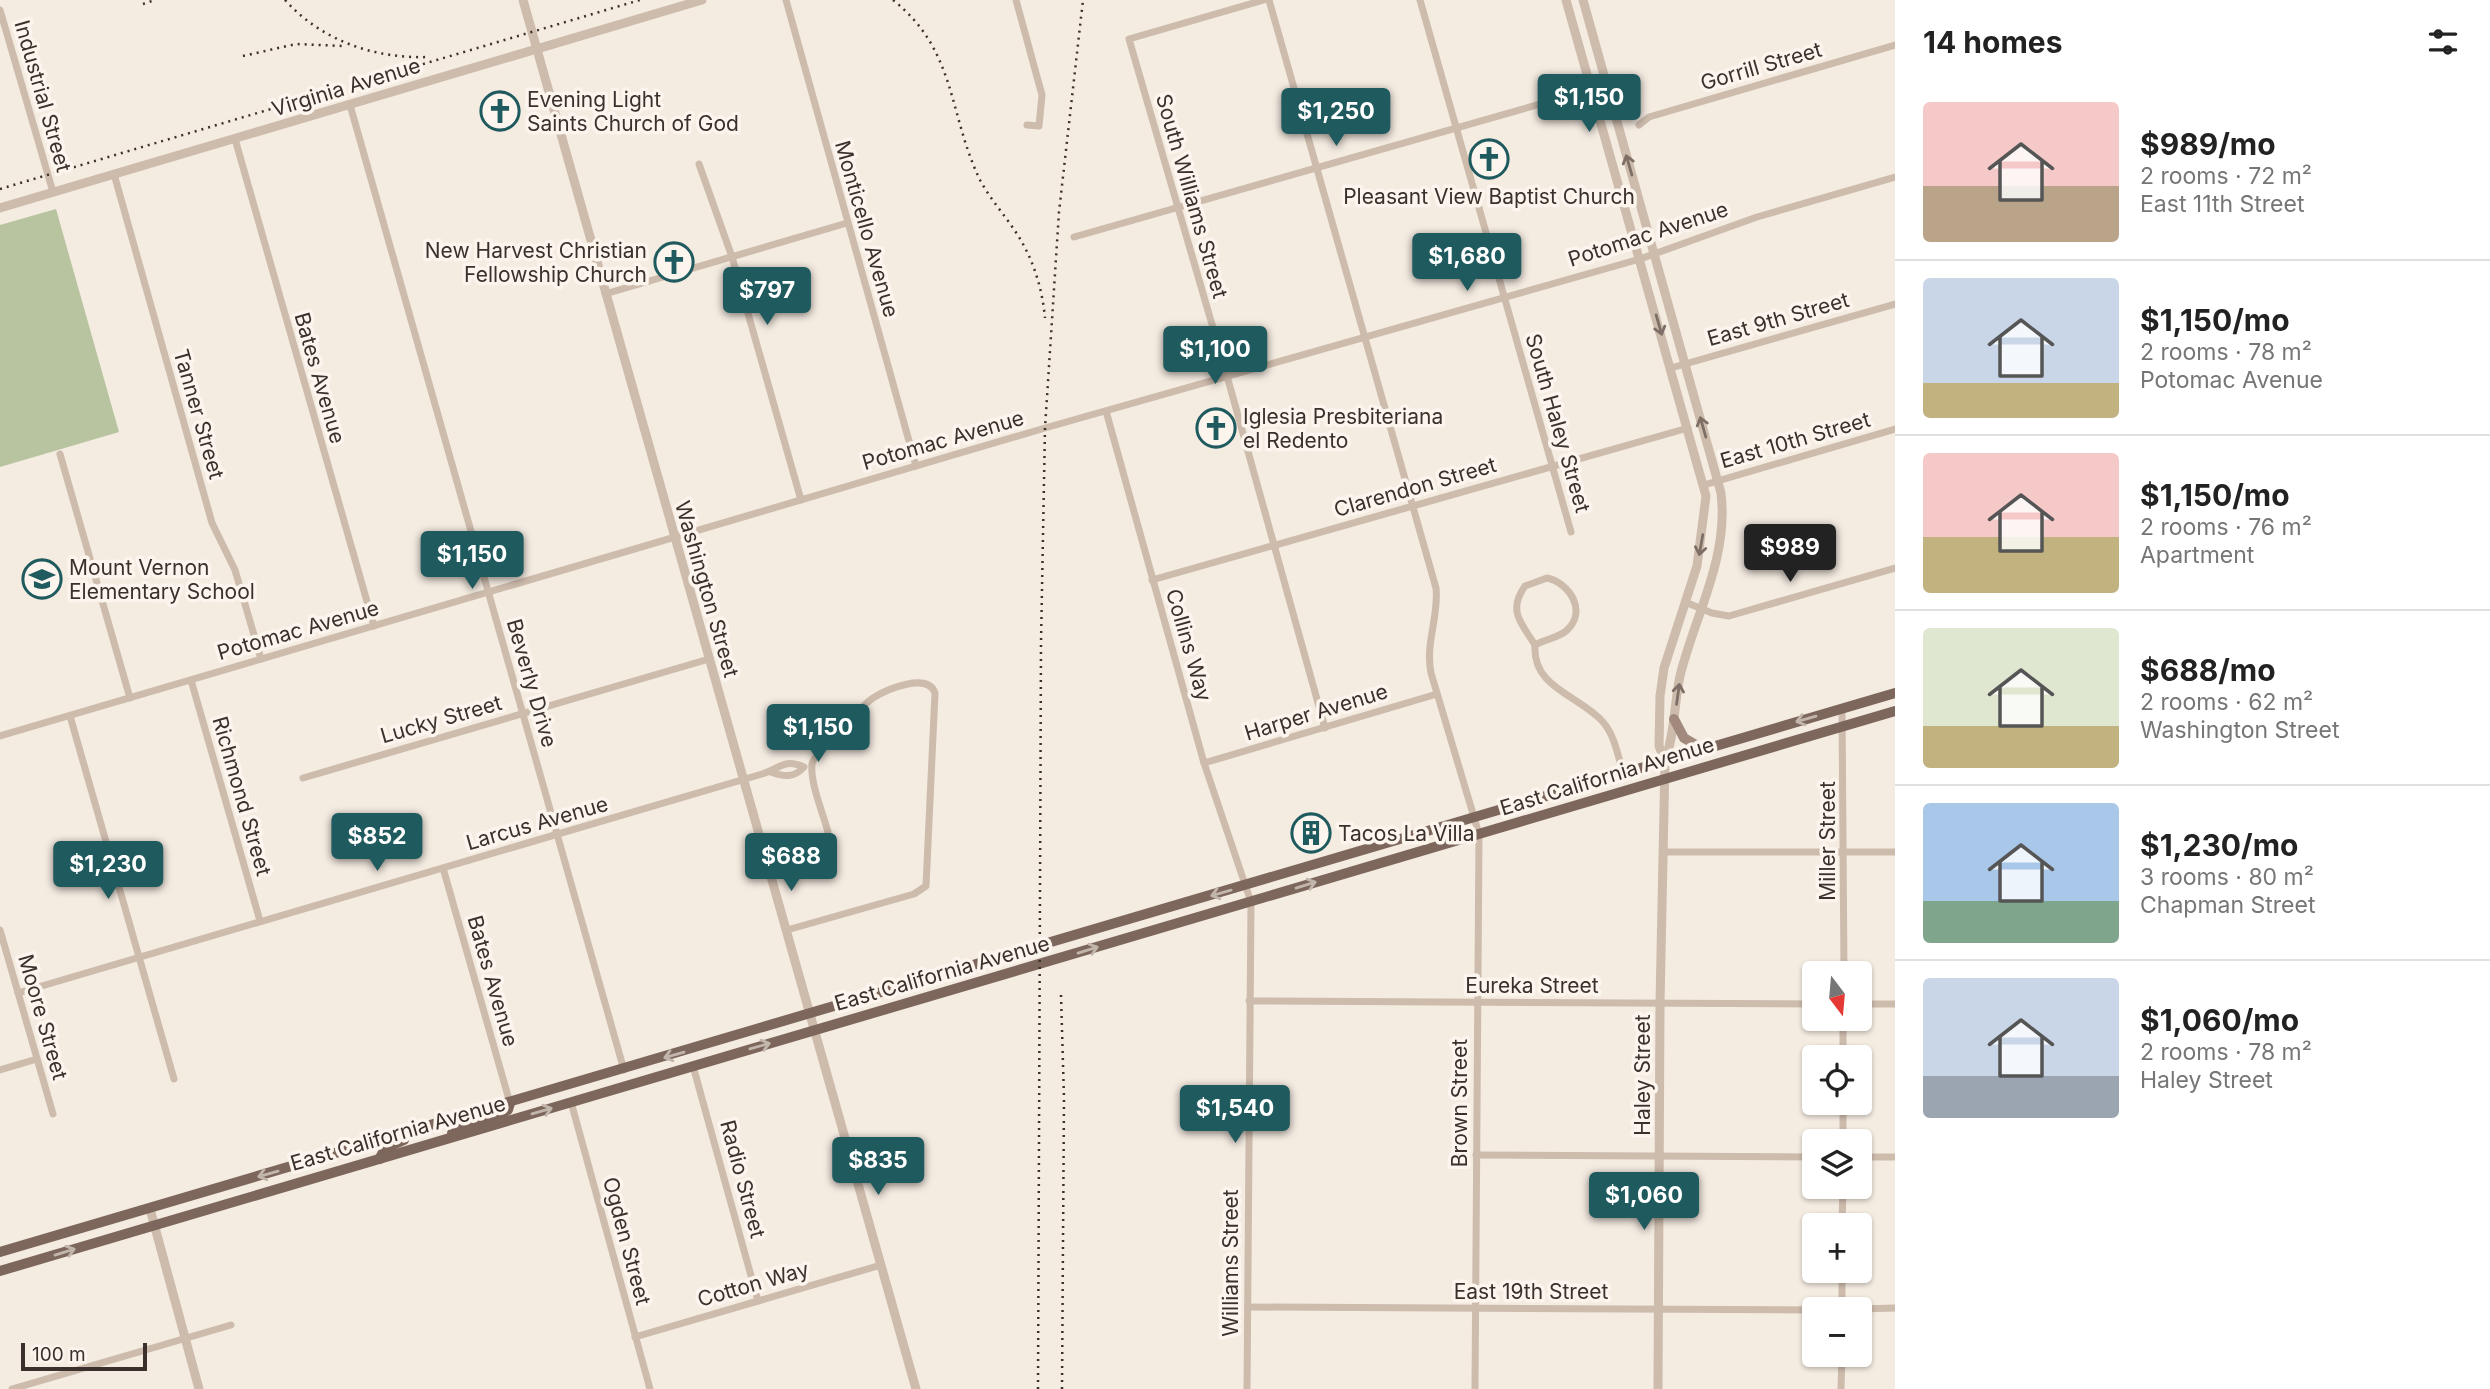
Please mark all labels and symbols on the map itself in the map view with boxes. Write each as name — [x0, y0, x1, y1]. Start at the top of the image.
street label: Industrial Street — [9, 17, 77, 175]
street label: Gorrill Street — [1697, 37, 1825, 95]
street label: Virginia Avenue — [269, 53, 423, 121]
pin: $1,150 — [1532, 74, 1646, 134]
place label: Evening Light Saints Church of God — [527, 87, 739, 136]
pin: $1,250 — [1279, 88, 1393, 148]
church icon: Evening Light Saints Church of God — [479, 90, 521, 132]
street label: South Williams Street — [1151, 91, 1233, 301]
street label: Monticello Avenue — [830, 138, 904, 320]
church icon: Pleasant View Baptist Church — [1468, 138, 1510, 180]
one-way arrow — [1622, 154, 1635, 176]
place label: Pleasant View Baptist Church — [1343, 184, 1635, 209]
street label: Potomac Avenue — [1565, 196, 1731, 272]
pin: $1,680 — [1410, 233, 1524, 293]
place label: New Harvest Christian Fellowship Church — [425, 238, 647, 287]
church icon: New Harvest Christian Fellowship Church — [653, 241, 695, 283]
pin: $797 — [726, 268, 808, 327]
street label: East 9th Street — [1704, 287, 1852, 351]
street label: Bates Avenue — [289, 310, 351, 446]
one-way arrow — [1653, 314, 1666, 336]
pin: $1,100 — [1158, 326, 1272, 386]
street label: South Haley Street — [1520, 331, 1596, 515]
street label: Tanner Street — [169, 346, 230, 482]
place label: Iglesia Presbiteriana el Redento — [1243, 404, 1443, 453]
street label: Potomac Avenue — [859, 405, 1027, 475]
church icon: Iglesia Presbiteriana el Redento — [1195, 407, 1237, 449]
street label: East 10th Street — [1717, 407, 1873, 473]
one-way arrow — [1695, 416, 1708, 438]
street label: Clarendon Street — [1331, 452, 1499, 522]
street label: Washington Street — [670, 498, 744, 680]
pin: $989 — [1749, 524, 1831, 584]
pin: $1,150 — [415, 532, 529, 591]
one-way arrow — [1694, 533, 1707, 556]
place label: Mount Vernon Elementary School — [69, 555, 255, 604]
school or university icon: Mount Vernon Elementary School — [21, 558, 63, 600]
street label: Collins Way — [1161, 586, 1217, 704]
street label: Potomac Avenue — [214, 595, 382, 665]
street label: Beverly Drive — [502, 616, 562, 750]
street label: Harper Avenue — [1241, 678, 1391, 746]
one-way arrow — [1671, 683, 1684, 706]
street label: Lucky Street — [378, 690, 505, 748]
pin: $1,150 — [761, 704, 875, 764]
one-way arrow — [1795, 713, 1818, 726]
street label: Richmond Street — [207, 714, 277, 879]
street label: East California Avenue — [1497, 732, 1717, 820]
street label: Miller Street — [1815, 781, 1840, 901]
street label: Larcus Avenue — [463, 791, 611, 855]
building icon: Tacos La Villa — [1290, 812, 1332, 854]
pin: $852 — [336, 814, 418, 873]
place label: Tacos La Villa — [1338, 821, 1475, 846]
pin: $688 — [750, 834, 832, 893]
pin: $1,230 — [51, 842, 165, 901]
one-way arrow — [1294, 878, 1316, 890]
one-way arrow — [1210, 887, 1232, 900]
street label: Bates Avenue — [462, 913, 524, 1049]
street label: East California Avenue — [832, 930, 1052, 1016]
one-way arrow — [1076, 942, 1098, 955]
street label: Moore Street — [13, 951, 73, 1083]
north arrow — [1802, 961, 1872, 1031]
street label: Eureka Street — [1465, 973, 1599, 998]
street label: Haley Street — [1630, 1014, 1655, 1136]
one-way arrow — [749, 1039, 771, 1052]
street label: Brown Street — [1447, 1039, 1472, 1167]
one-way arrow — [664, 1049, 686, 1062]
pin: $1,540 — [1178, 1086, 1292, 1145]
street label: East California Avenue — [288, 1090, 508, 1176]
one-way arrow — [531, 1103, 553, 1116]
street label: Radio Street — [715, 1117, 771, 1241]
pin: $835 — [837, 1138, 919, 1197]
one-way arrow — [257, 1169, 279, 1182]
pin: $1,060 — [1587, 1172, 1701, 1232]
street label: Ogden Street — [598, 1174, 656, 1308]
street label: Williams Street — [1218, 1189, 1243, 1337]
one-way arrow — [54, 1244, 76, 1257]
street label: Cotton Way — [694, 1256, 812, 1312]
street label: East 19th Street — [1454, 1279, 1608, 1304]
scale bar — [21, 1340, 147, 1372]

